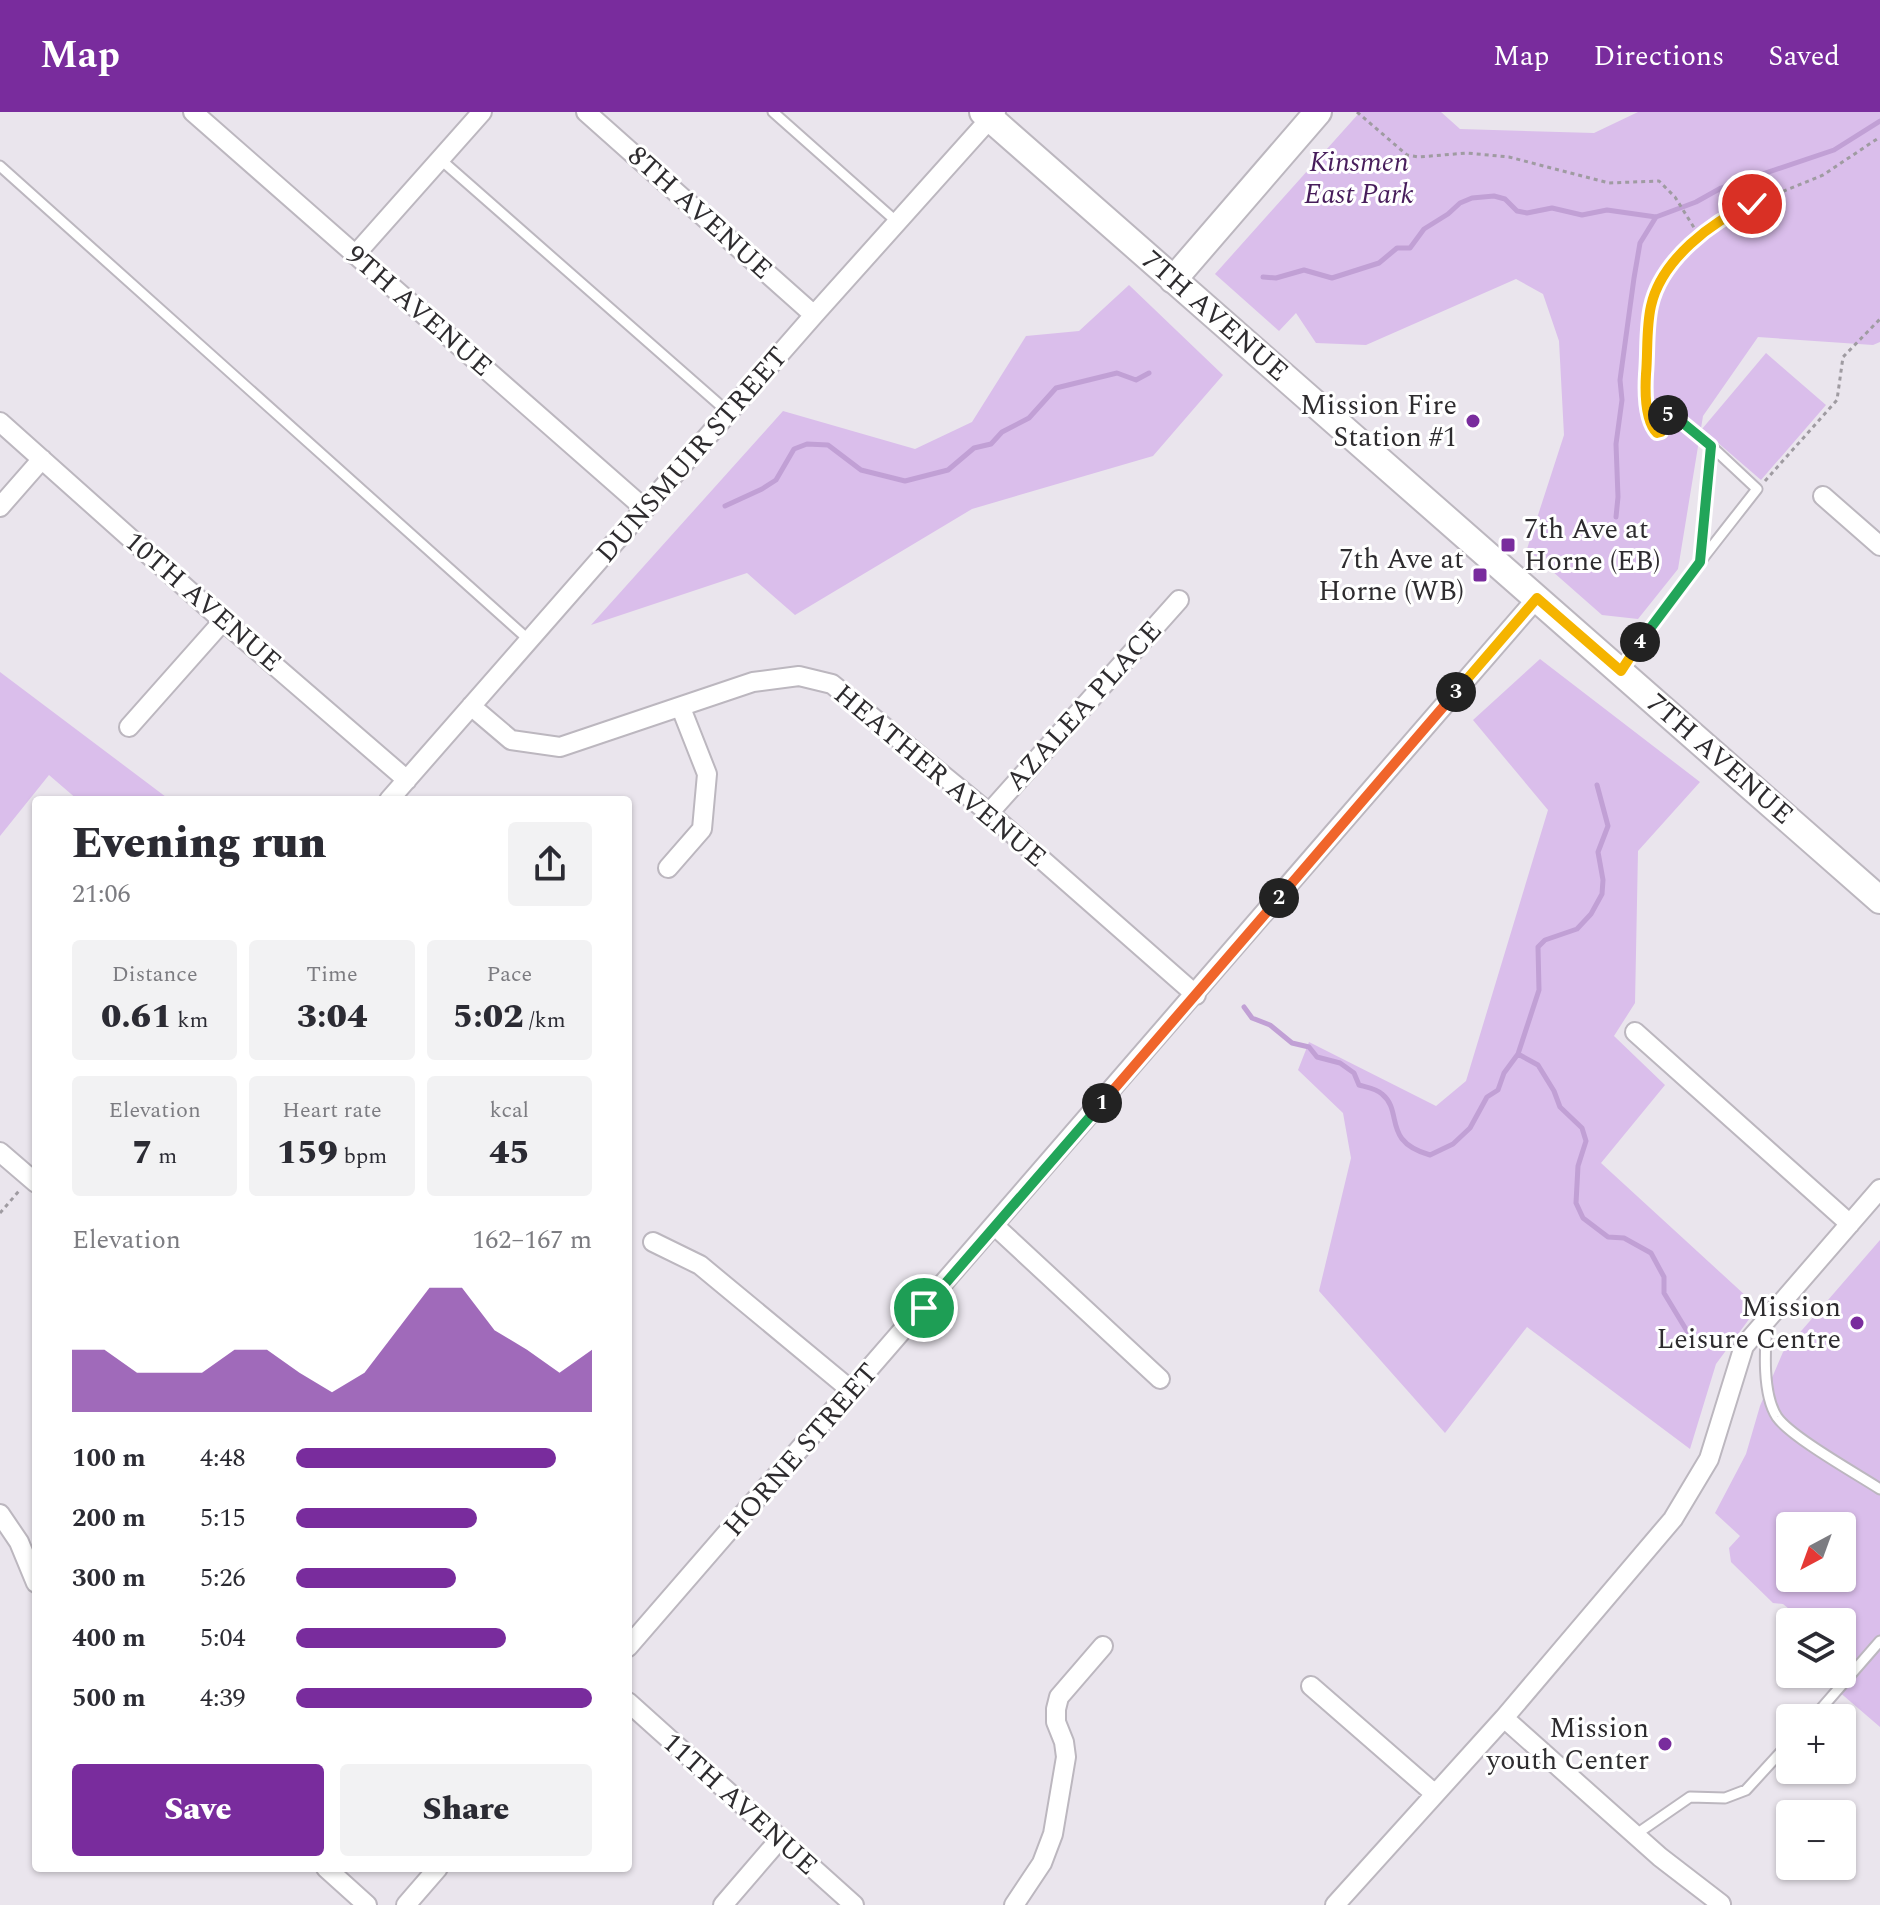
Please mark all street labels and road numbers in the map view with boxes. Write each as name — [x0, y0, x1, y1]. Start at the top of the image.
street label: 8TH AVENUE — [618, 136, 782, 290]
street label: 9TH AVENUE — [336, 235, 502, 387]
street label: 7TH AVENUE — [1132, 240, 1298, 392]
street label: DUNSMUIR STREET — [586, 337, 798, 573]
street label: 10TH AVENUE — [115, 521, 291, 683]
street label: AZALEA PLACE — [995, 611, 1173, 801]
street label: HEATHER AVENUE — [824, 674, 1056, 878]
street label: 7TH AVENUE — [1637, 683, 1803, 835]
street label: HORNE STREET — [713, 1353, 889, 1547]
street label: 11TH AVENUE — [652, 1722, 828, 1886]

